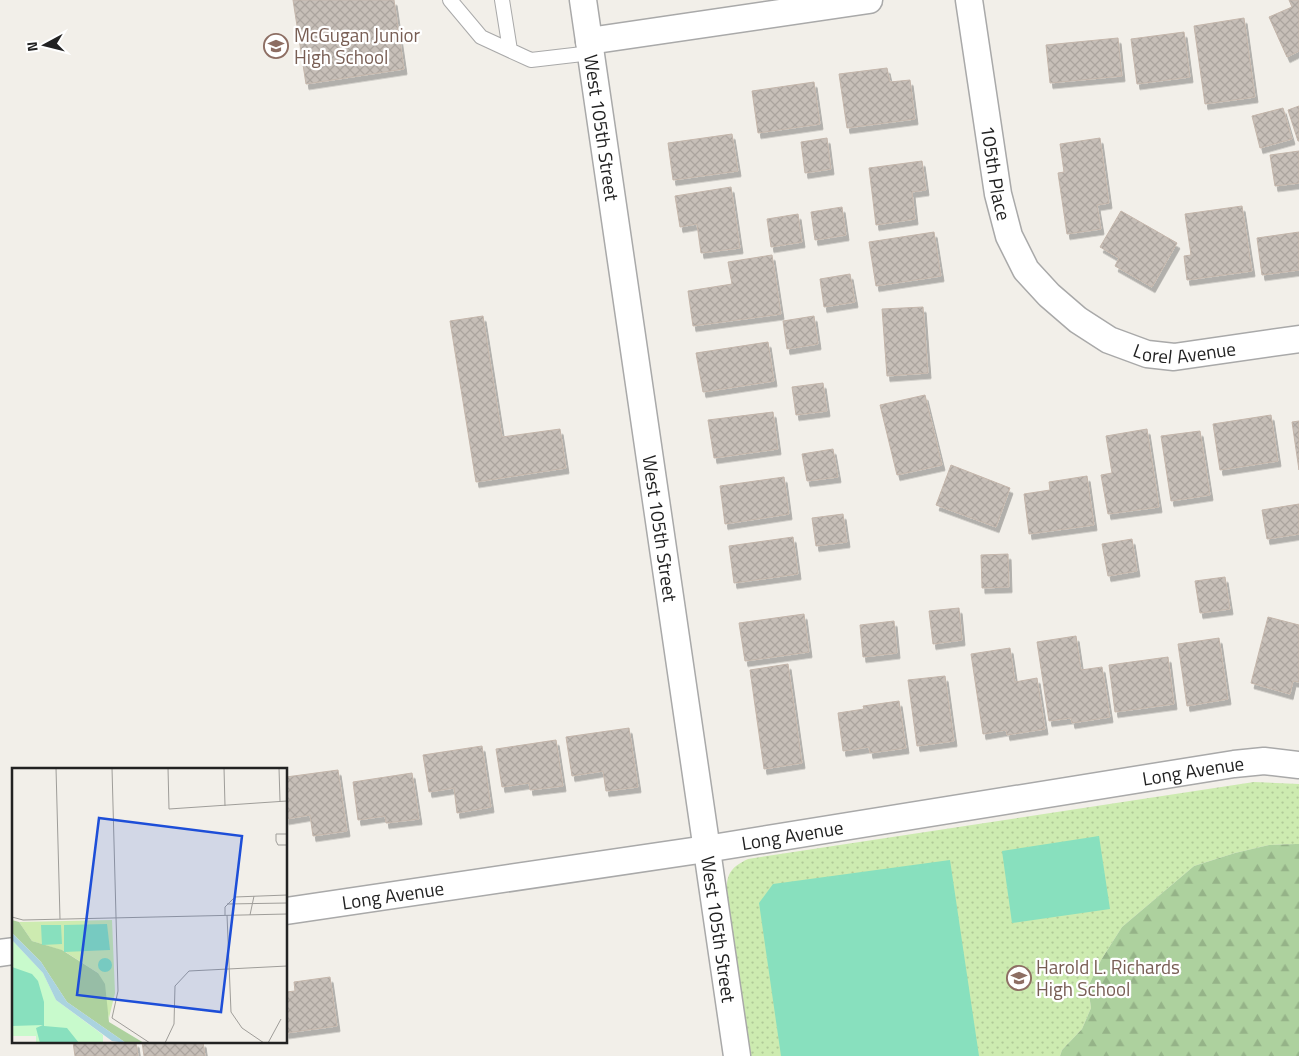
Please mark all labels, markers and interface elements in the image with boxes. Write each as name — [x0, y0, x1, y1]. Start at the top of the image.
north arrow — [20, 20, 70, 70]
place label: McGugan Junior High School — [294, 20, 421, 71]
school or university icon: McGugan Junior High School — [263, 33, 289, 59]
text: N — [21, 41, 43, 53]
street label: West 105th Street — [577, 52, 627, 203]
street label: 105th Place — [974, 123, 1019, 224]
street label: Lorel Avenue — [1129, 333, 1238, 371]
street label: West 105th Street — [636, 453, 686, 604]
street label: Long Avenue — [1140, 748, 1245, 793]
inset map — [12, 768, 288, 1044]
street label: Long Avenue — [739, 812, 845, 857]
street label: West 105th Street — [694, 854, 744, 1005]
street label: Long Avenue — [340, 873, 446, 917]
place label: Harold L. Richards High School — [1036, 952, 1180, 1003]
school or university icon: Harold L. Richards High School — [1006, 965, 1032, 991]

